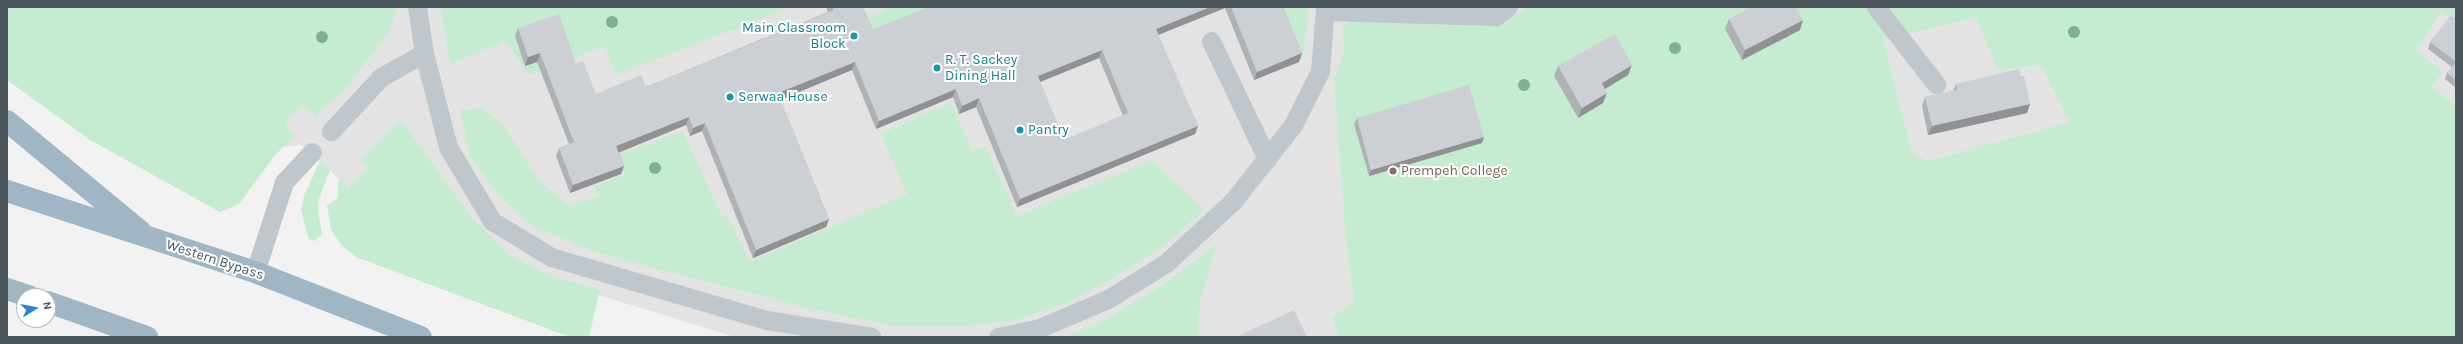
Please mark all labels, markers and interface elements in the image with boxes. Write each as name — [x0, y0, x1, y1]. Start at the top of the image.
place label: Main Classroom Block — [742, 20, 846, 52]
marker: Main Classroom Block — [849, 31, 859, 41]
place label: R. T. Sackey Dining Hall — [945, 52, 1017, 84]
marker: R. T. Sackey Dining Hall — [932, 63, 942, 73]
place label: Serwaa House — [738, 89, 828, 105]
marker: Serwaa House — [725, 92, 735, 102]
place label: Pantry — [1028, 122, 1069, 138]
marker: Pantry — [1015, 125, 1025, 135]
place label: Prempeh College — [1401, 163, 1508, 179]
marker: Prempeh College — [1388, 166, 1398, 176]
street label: Western Bypass — [164, 236, 266, 284]
north arrow — [16, 288, 56, 328]
text: N — [40, 301, 54, 311]

